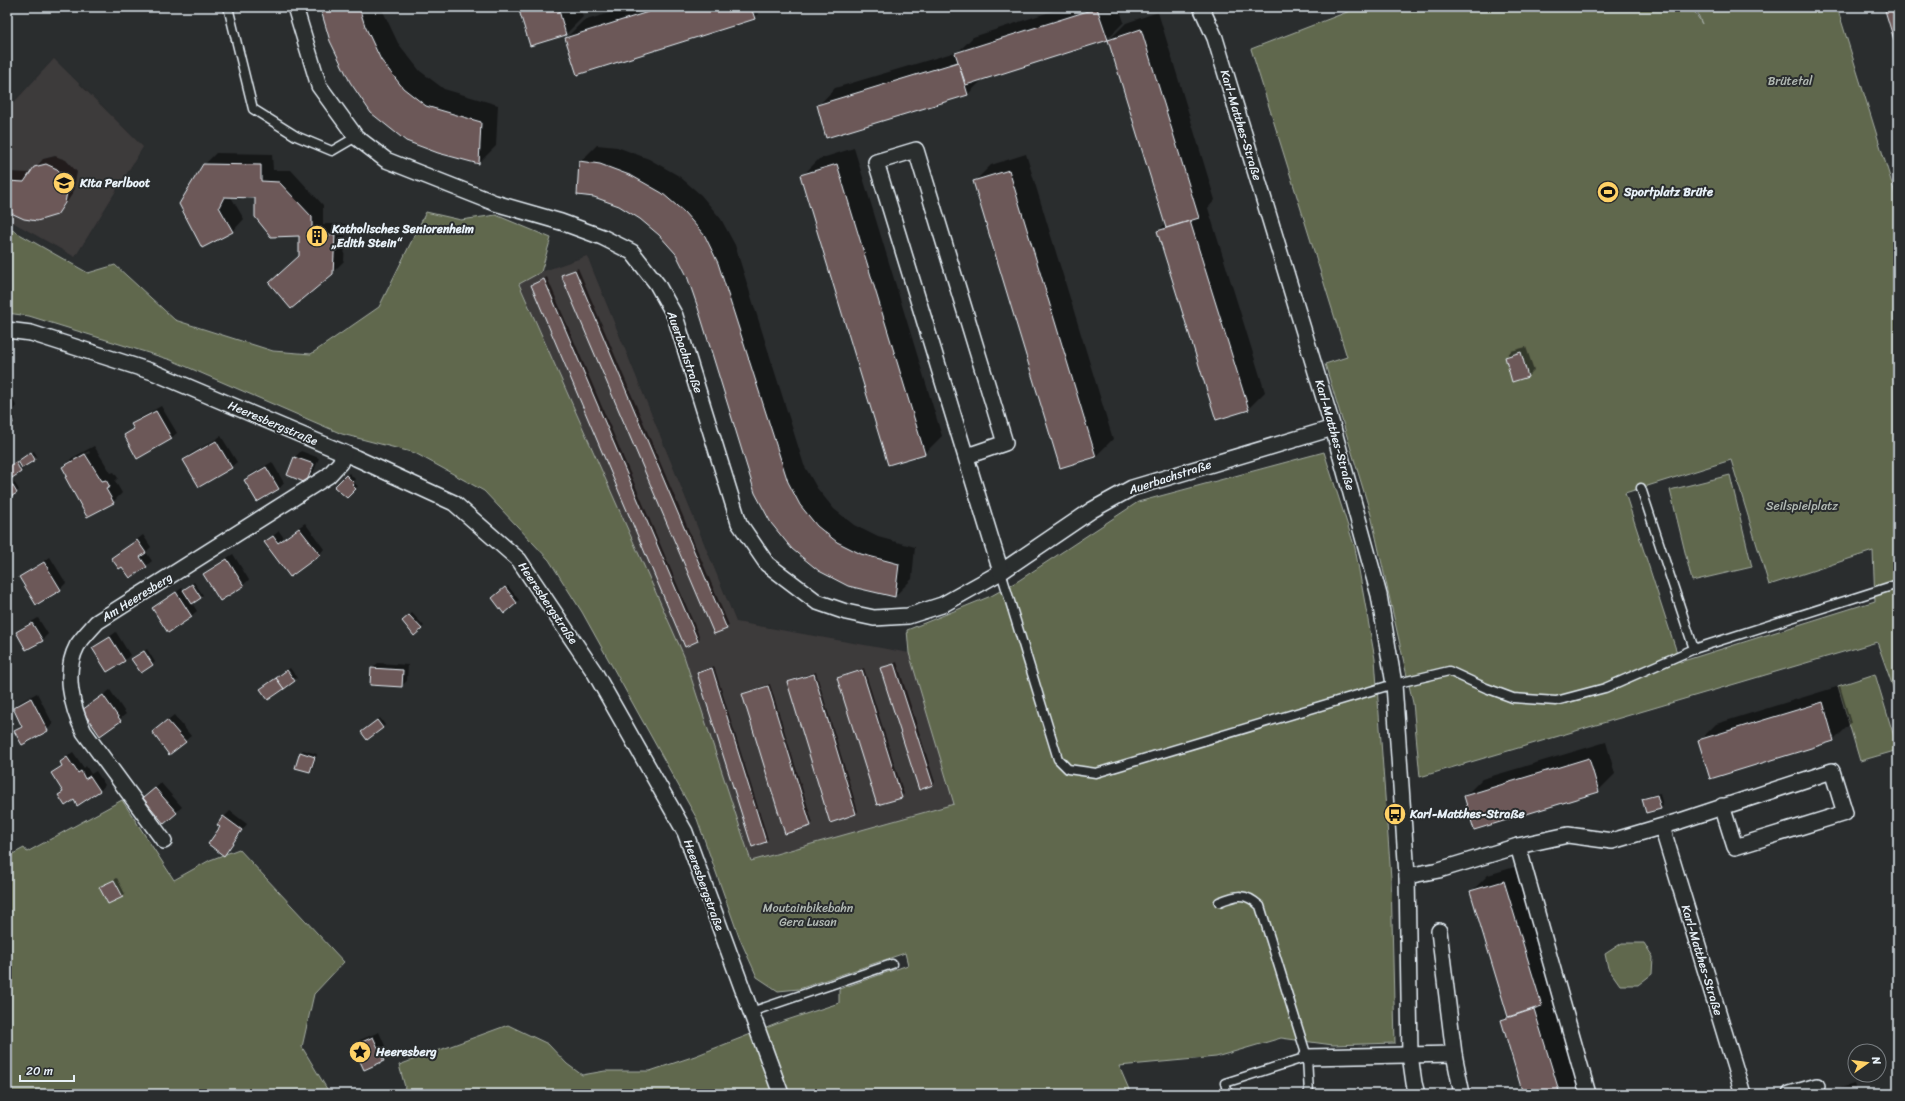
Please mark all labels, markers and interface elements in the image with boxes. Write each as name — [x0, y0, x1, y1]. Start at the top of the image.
street label: Karl-Matthes-Straße — [1214, 67, 1268, 183]
park label: Brütetal — [1768, 70, 1813, 92]
school or university icon: Kita Perlboot — [51, 170, 77, 196]
place label: Kita Perlboot — [79, 172, 151, 194]
sports icon: Sportplatz Brüte — [1595, 179, 1621, 205]
place label: Sportplatz Brüte — [1623, 181, 1714, 203]
place label: Katholisches Seniorenheim „Edith Stein“ — [331, 218, 474, 254]
building icon: Katholisches Seniorenheim „Edith Stein“ — [304, 223, 330, 249]
street label: Auerbachstraße — [660, 307, 709, 396]
street label: Karl-Matthes-Straße — [1309, 377, 1361, 493]
street label: Heeresbergstraße — [225, 394, 322, 452]
street label: Auerbachstraße — [1125, 453, 1214, 501]
park label: Seilspielplatz — [1766, 495, 1838, 517]
street label: Heeresbergstraße — [512, 557, 584, 649]
street label: Am Heeresberg — [96, 566, 177, 628]
bus stop icon: Karl-Matthes-Straße — [1382, 801, 1408, 827]
place label: Karl-Matthes-Straße — [1409, 803, 1526, 825]
street label: Heeresbergstraße — [677, 836, 731, 934]
park label: Moutainbikebahn Gera Lusan — [763, 897, 854, 933]
street label: Karl-Matthes-Straße — [1675, 902, 1729, 1018]
place icon: Heeresberg — [347, 1039, 373, 1065]
place label: Heeresberg — [375, 1041, 438, 1063]
north arrow — [1847, 1043, 1887, 1083]
text: N — [1866, 1054, 1886, 1067]
scale bar — [20, 1057, 74, 1083]
text: 20 m — [26, 1060, 53, 1082]

